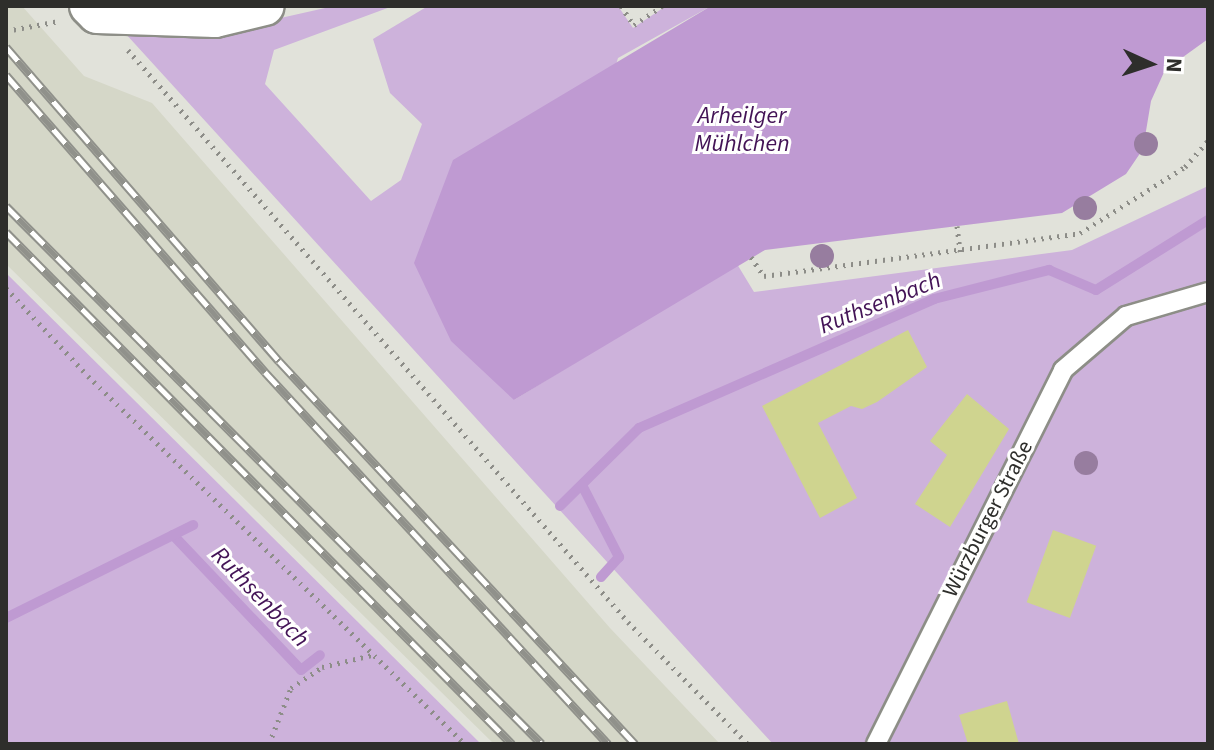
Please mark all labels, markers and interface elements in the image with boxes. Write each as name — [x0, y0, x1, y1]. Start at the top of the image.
north arrow — [1110, 24, 1190, 104]
text: N — [1158, 57, 1190, 73]
water label: Arheilger Mühlchen — [694, 102, 790, 158]
water label: Ruthsenbach — [815, 266, 945, 340]
street label: Würzburger Straße — [937, 436, 1039, 602]
water label: Ruthsenbach — [205, 541, 315, 653]

